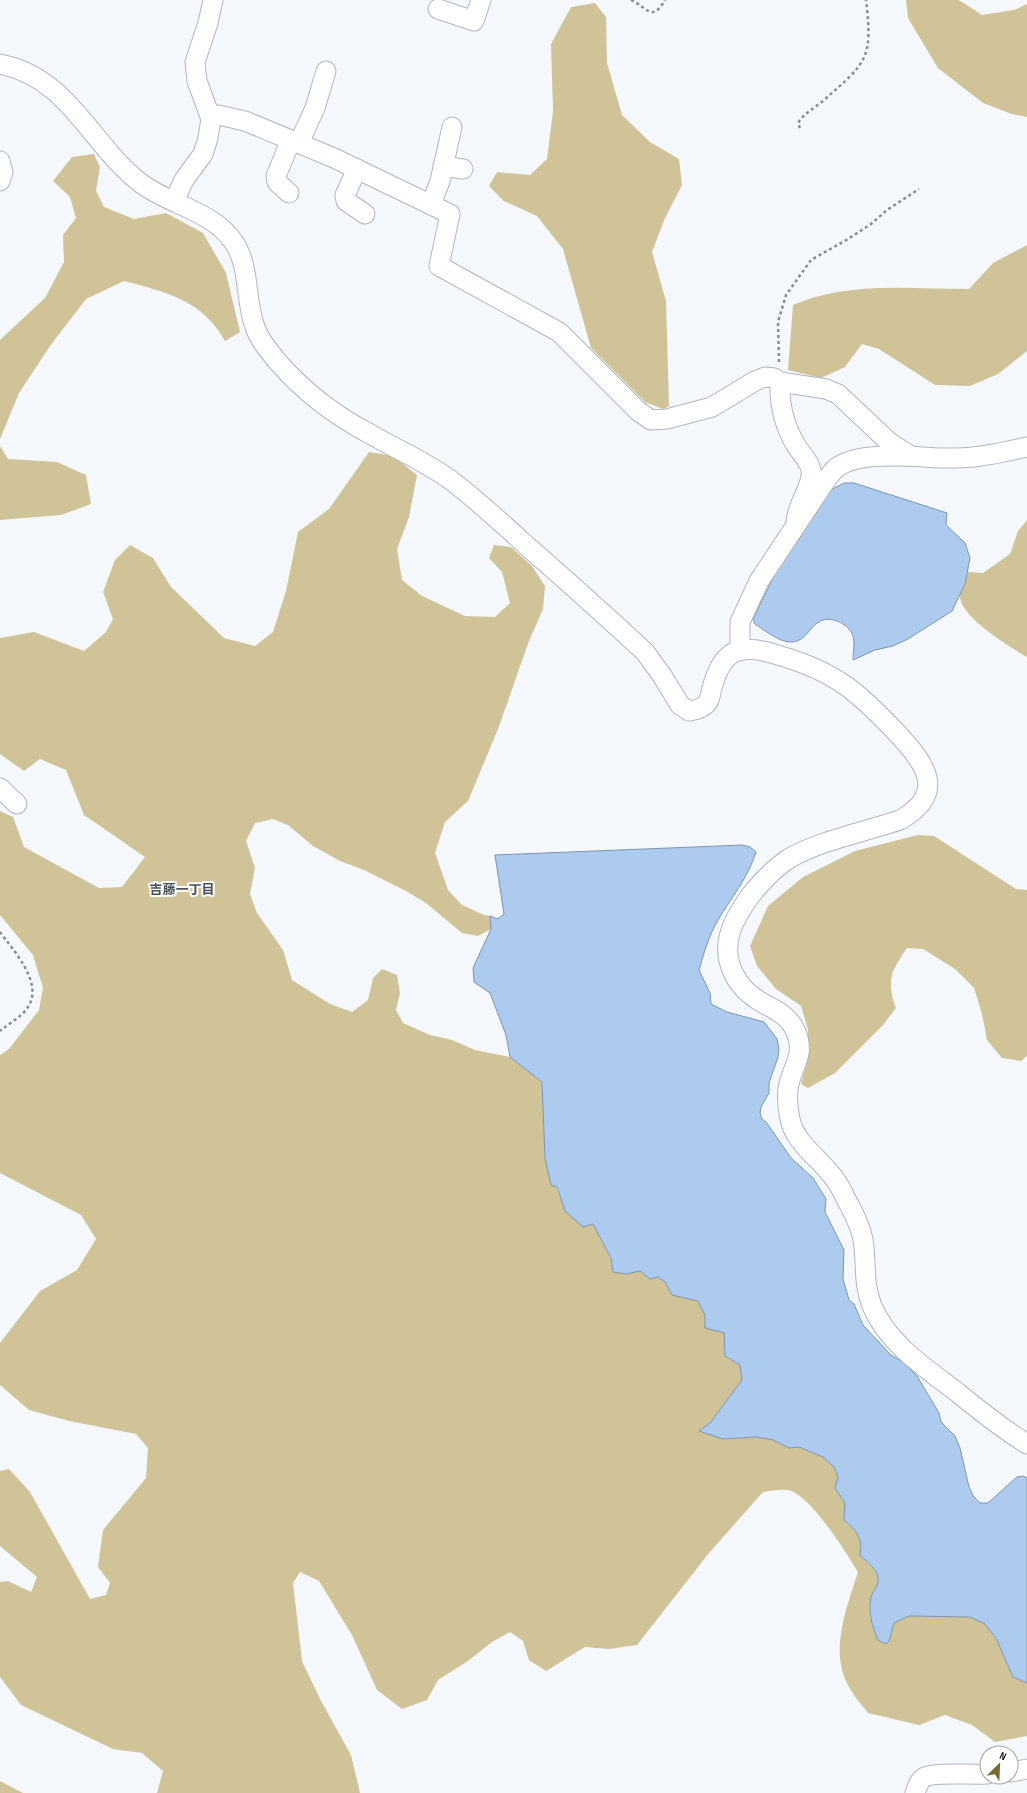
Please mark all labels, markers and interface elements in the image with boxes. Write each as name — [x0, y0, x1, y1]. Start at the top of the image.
district label: 吉藤一丁目 — [149, 882, 215, 898]
north arrow — [979, 1745, 1019, 1785]
text: N — [998, 1749, 1008, 1764]

